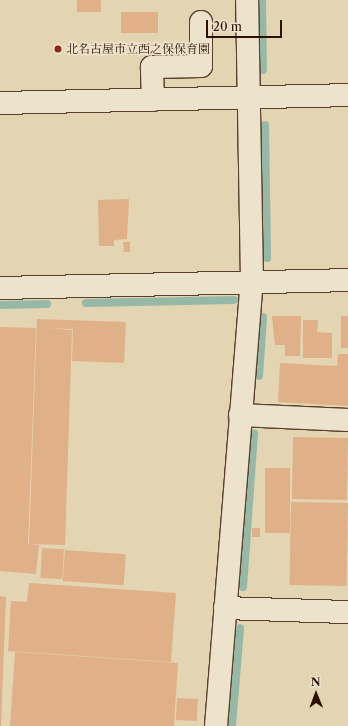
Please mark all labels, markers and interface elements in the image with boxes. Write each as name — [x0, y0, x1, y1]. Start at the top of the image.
scale bar — [208, 12, 284, 38]
text: 20 m — [213, 19, 242, 34]
place label: 北名古屋市立西之保保育園 — [66, 42, 210, 56]
marker: 北名古屋市立西之保保育園 — [53, 44, 63, 54]
north arrow — [296, 674, 336, 714]
text: N — [311, 675, 321, 689]

